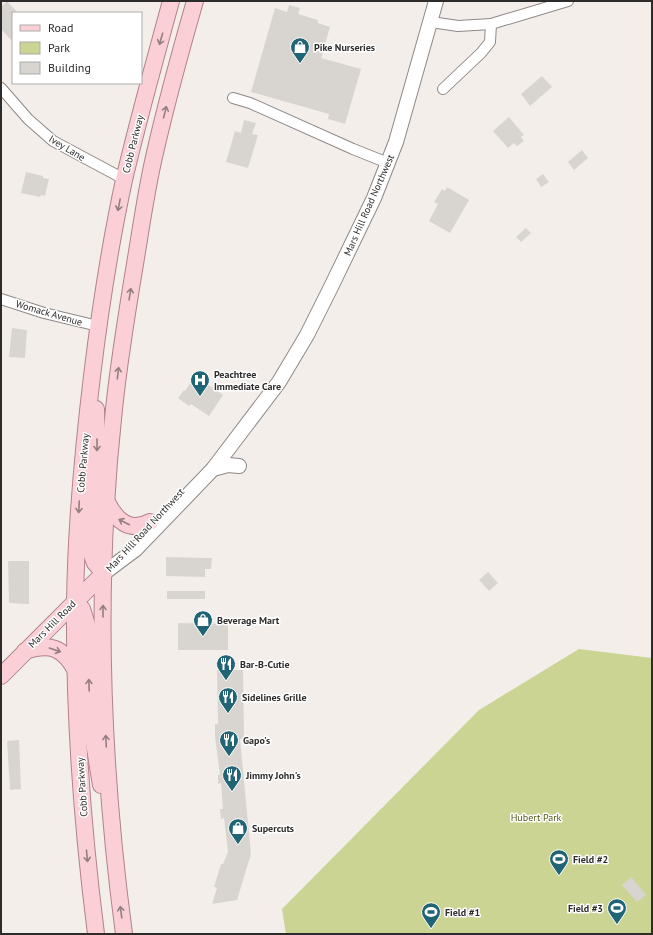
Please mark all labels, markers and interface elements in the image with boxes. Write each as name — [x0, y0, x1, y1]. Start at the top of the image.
legend — [12, 12, 142, 84]
text: Road — [48, 20, 73, 35]
one-way arrow — [157, 32, 164, 45]
shop icon: Pike Nurseries — [289, 36, 311, 64]
text: Park — [48, 40, 70, 55]
place label: Pike Nurseries — [314, 41, 375, 54]
text: Building — [48, 60, 91, 75]
one-way arrow — [161, 106, 169, 119]
street label: Cobb Parkway — [119, 113, 147, 174]
street label: Ivey Lane — [47, 132, 87, 164]
street label: Mars Hill Road Northwest — [341, 152, 397, 258]
one-way arrow — [115, 199, 123, 212]
one-way arrow — [126, 288, 134, 301]
street label: Womack Avenue — [14, 297, 84, 329]
one-way arrow — [114, 367, 122, 380]
place label: Peachtree Immediate Care — [214, 368, 281, 393]
hospital icon: Peachtree Immediate Care — [189, 369, 211, 397]
street label: Cobb Parkway — [74, 432, 92, 493]
one-way arrow — [93, 438, 101, 451]
street label: Mars Hill Road Northwest — [103, 485, 187, 574]
one-way arrow — [76, 500, 83, 513]
one-way arrow — [118, 518, 130, 525]
street label: Mars Hill Road — [25, 597, 79, 651]
one-way arrow — [99, 605, 107, 618]
shop icon: Beverage Mart — [192, 609, 214, 637]
place label: Beverage Mart — [217, 614, 280, 627]
one-way arrow — [49, 646, 61, 654]
restaurant icon: Bar-B-Cutie — [215, 653, 237, 681]
place label: Bar-B-Cutie — [240, 658, 290, 671]
one-way arrow — [86, 679, 93, 692]
restaurant icon: Sidelines Grille — [217, 686, 239, 714]
place label: Sidelines Grille — [242, 691, 307, 704]
restaurant icon: Gapo's — [218, 729, 240, 757]
place label: Gapo's — [243, 734, 270, 747]
one-way arrow — [103, 735, 110, 748]
street label: Cobb Parkway — [73, 757, 91, 817]
restaurant icon: Jimmy John's — [221, 764, 243, 792]
place label: Jimmy John's — [245, 769, 301, 782]
park label: Hubert Park — [511, 811, 562, 824]
shop icon: Supercuts — [227, 817, 249, 845]
place label: Supercuts — [252, 822, 294, 835]
sports icon: Field #2 — [548, 848, 570, 876]
one-way arrow — [84, 849, 91, 862]
place label: Field #2 — [573, 853, 608, 866]
sports icon: Field #3 — [606, 897, 628, 925]
sports icon: Field #1 — [420, 901, 442, 929]
place label: Field #3 — [568, 902, 603, 915]
one-way arrow — [117, 906, 125, 919]
place label: Field #1 — [445, 906, 480, 919]

